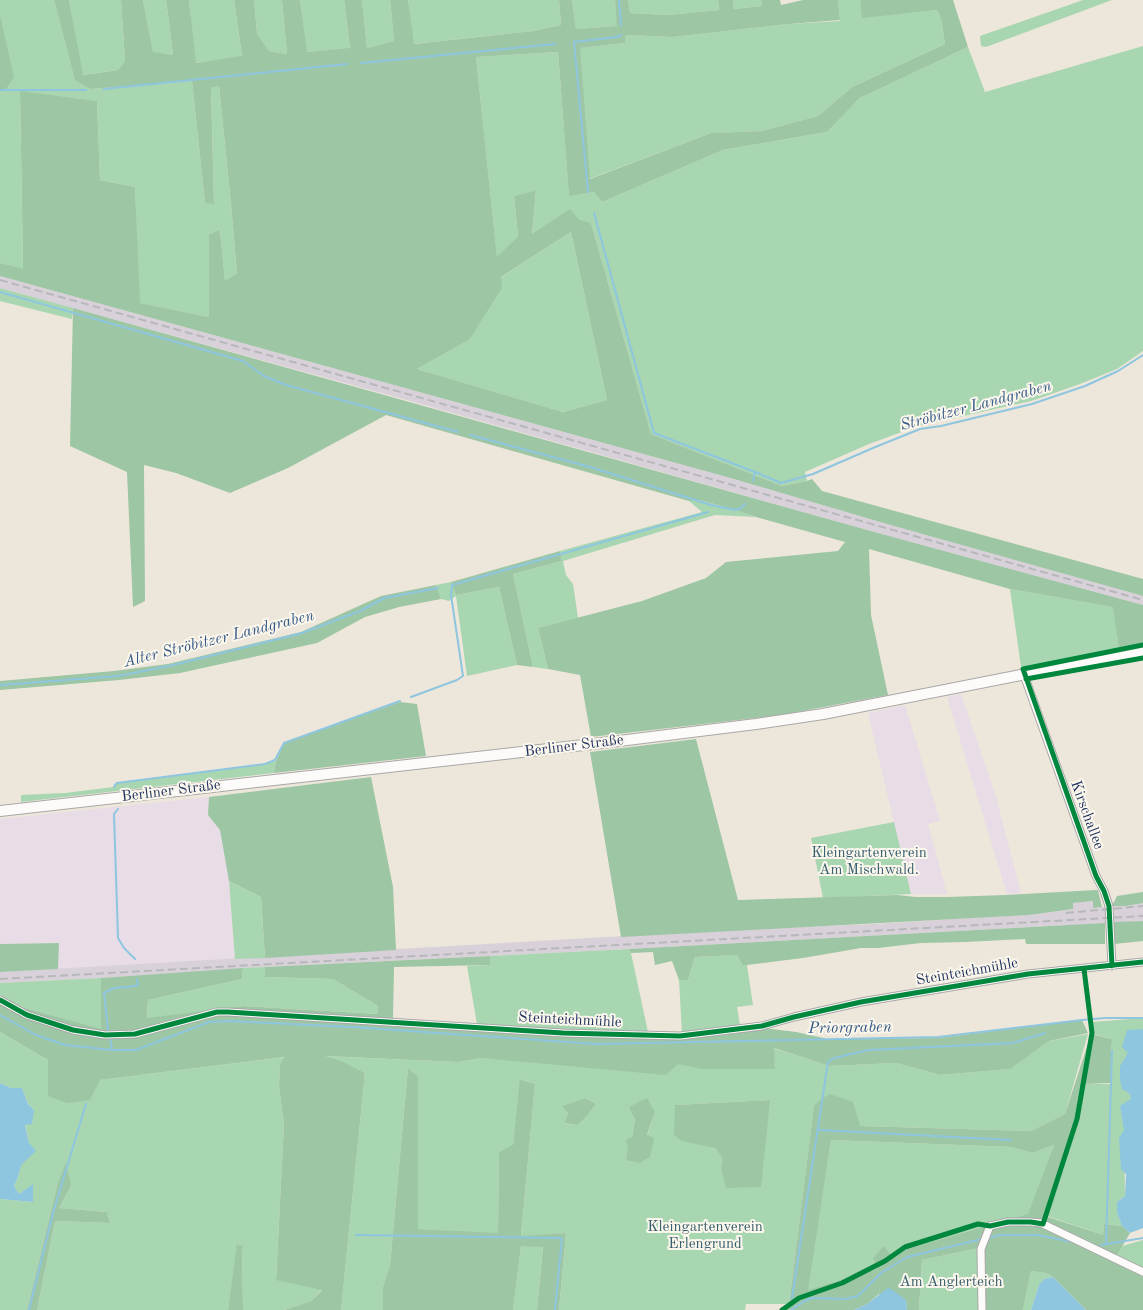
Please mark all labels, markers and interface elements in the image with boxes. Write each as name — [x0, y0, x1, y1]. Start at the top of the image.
water label: Ströbitzer Landgraben — [898, 377, 1054, 435]
water label: Alter Ströbitzer Landgraben — [122, 606, 316, 672]
street label: Berliner Straße — [523, 731, 625, 761]
street label: Berliner Straße — [120, 776, 222, 806]
street label: Kirschallee — [1066, 778, 1108, 852]
park label: Kleingartenverein Am Mischwald. — [811, 844, 927, 879]
street label: Steinteichmühle — [914, 954, 1020, 990]
street label: Steinteichmühle — [518, 1008, 622, 1032]
water label: Priorgraben — [808, 1018, 892, 1038]
park label: Kleingartenverein Erlengrund — [647, 1218, 763, 1253]
park label: Am Anglerteich — [899, 1273, 1003, 1291]

